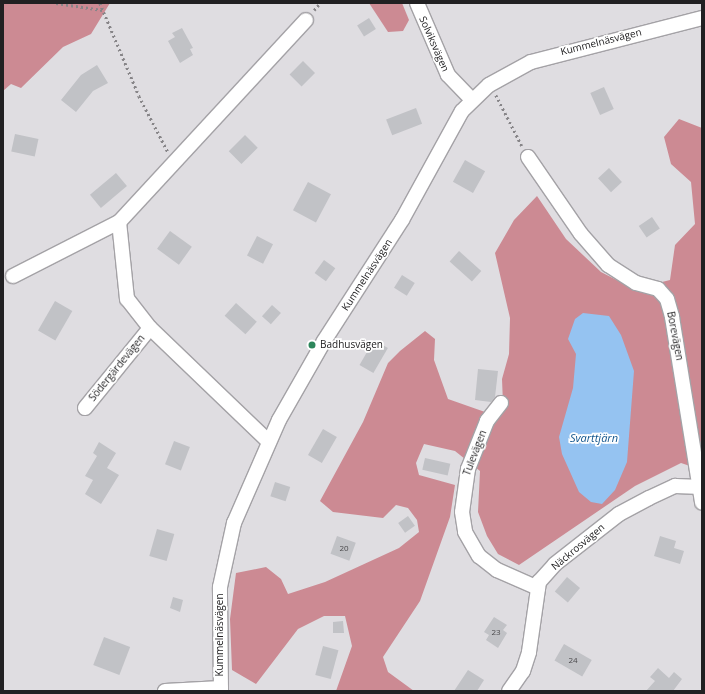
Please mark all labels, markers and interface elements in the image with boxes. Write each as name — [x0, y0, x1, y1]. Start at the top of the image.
street label: Solviksvägen — [416, 14, 452, 74]
street label: Kummelnäsvägen — [559, 26, 643, 58]
street label: Kummelnäsvägen — [339, 237, 395, 313]
street label: Borevägen — [664, 310, 686, 362]
street label: Södergärdevägen — [87, 332, 147, 404]
place label: Badhusvägen — [320, 339, 383, 351]
marker: Badhusvägen — [307, 340, 317, 350]
street label: Tulevägen — [461, 429, 489, 477]
water label: Svarttjärn — [570, 431, 618, 445]
street label: Näckrosvägen — [549, 521, 607, 573]
house number: 20 — [339, 543, 349, 553]
street label: Kummelnäsvägen — [214, 593, 226, 677]
house number: 23 — [491, 627, 501, 637]
house number: 24 — [568, 655, 578, 665]

